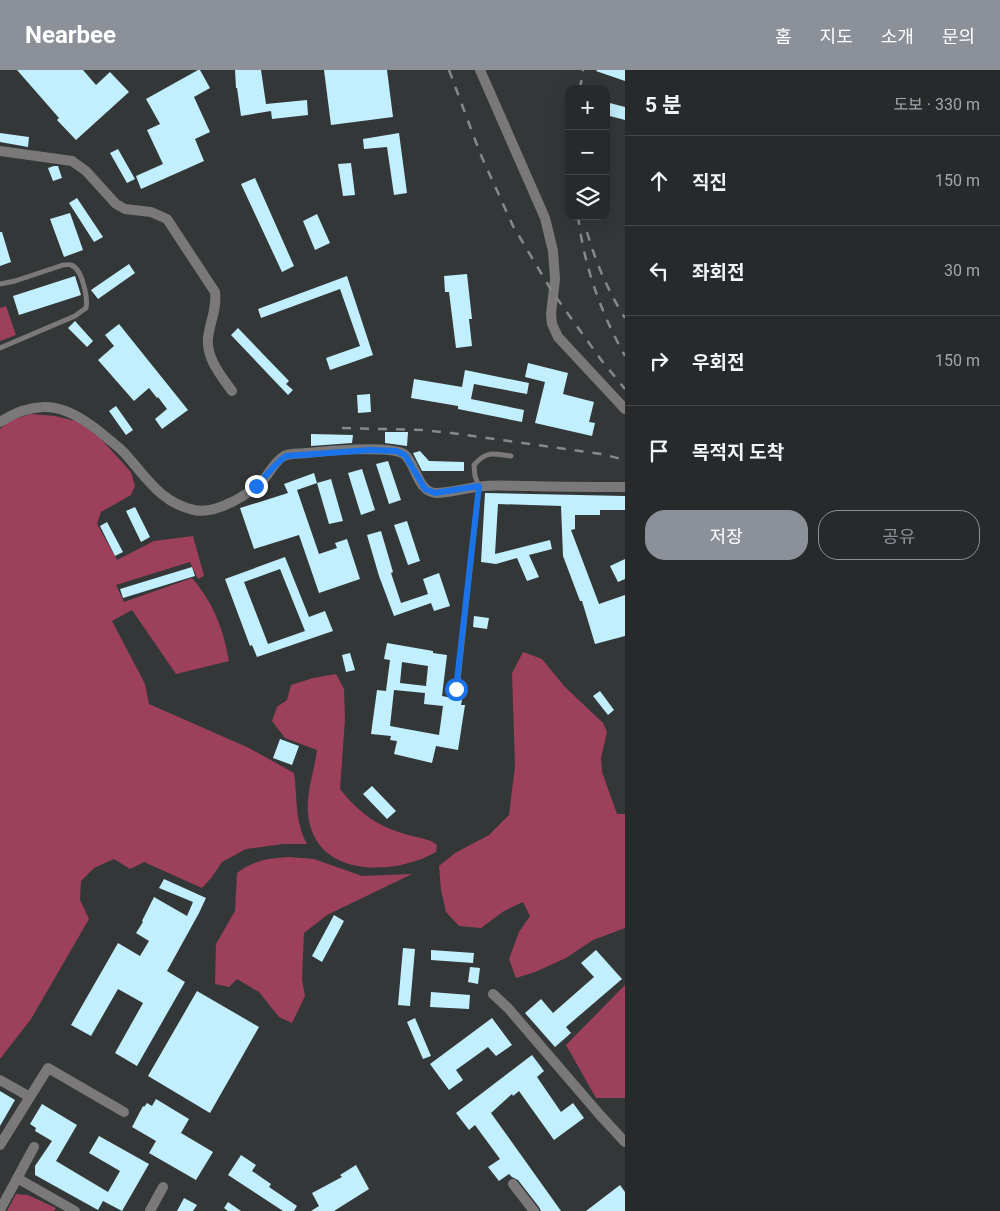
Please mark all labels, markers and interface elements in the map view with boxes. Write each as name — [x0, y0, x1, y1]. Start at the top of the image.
text: Nearbee — [25, 21, 116, 49]
text: 홈 — [775, 26, 792, 47]
text: 지도 — [820, 26, 853, 47]
text: 소개 — [881, 26, 914, 47]
text: 문의 — [942, 26, 975, 47]
map controls — [565, 85, 610, 220]
button: + — [565, 85, 610, 130]
text: 5 분 — [645, 93, 682, 117]
text: 도보 · 330 m — [893, 95, 980, 114]
button: − — [565, 130, 610, 175]
icon: ahead — [645, 167, 673, 195]
text: 직진 — [692, 171, 727, 194]
text: 150 m — [935, 171, 980, 190]
button: layers — [565, 175, 610, 220]
icon: left — [645, 257, 673, 285]
text: 좌회전 — [692, 261, 744, 284]
text: 30 m — [944, 261, 980, 280]
icon: right — [645, 347, 673, 375]
text: 우회전 — [692, 351, 744, 374]
text: 150 m — [935, 351, 980, 370]
icon: arrive — [645, 437, 673, 465]
text: 목적지 도착 — [692, 441, 784, 464]
route end — [245, 475, 268, 498]
button: 저장 — [645, 510, 808, 560]
button: 공유 — [818, 510, 980, 560]
route start — [445, 678, 468, 701]

